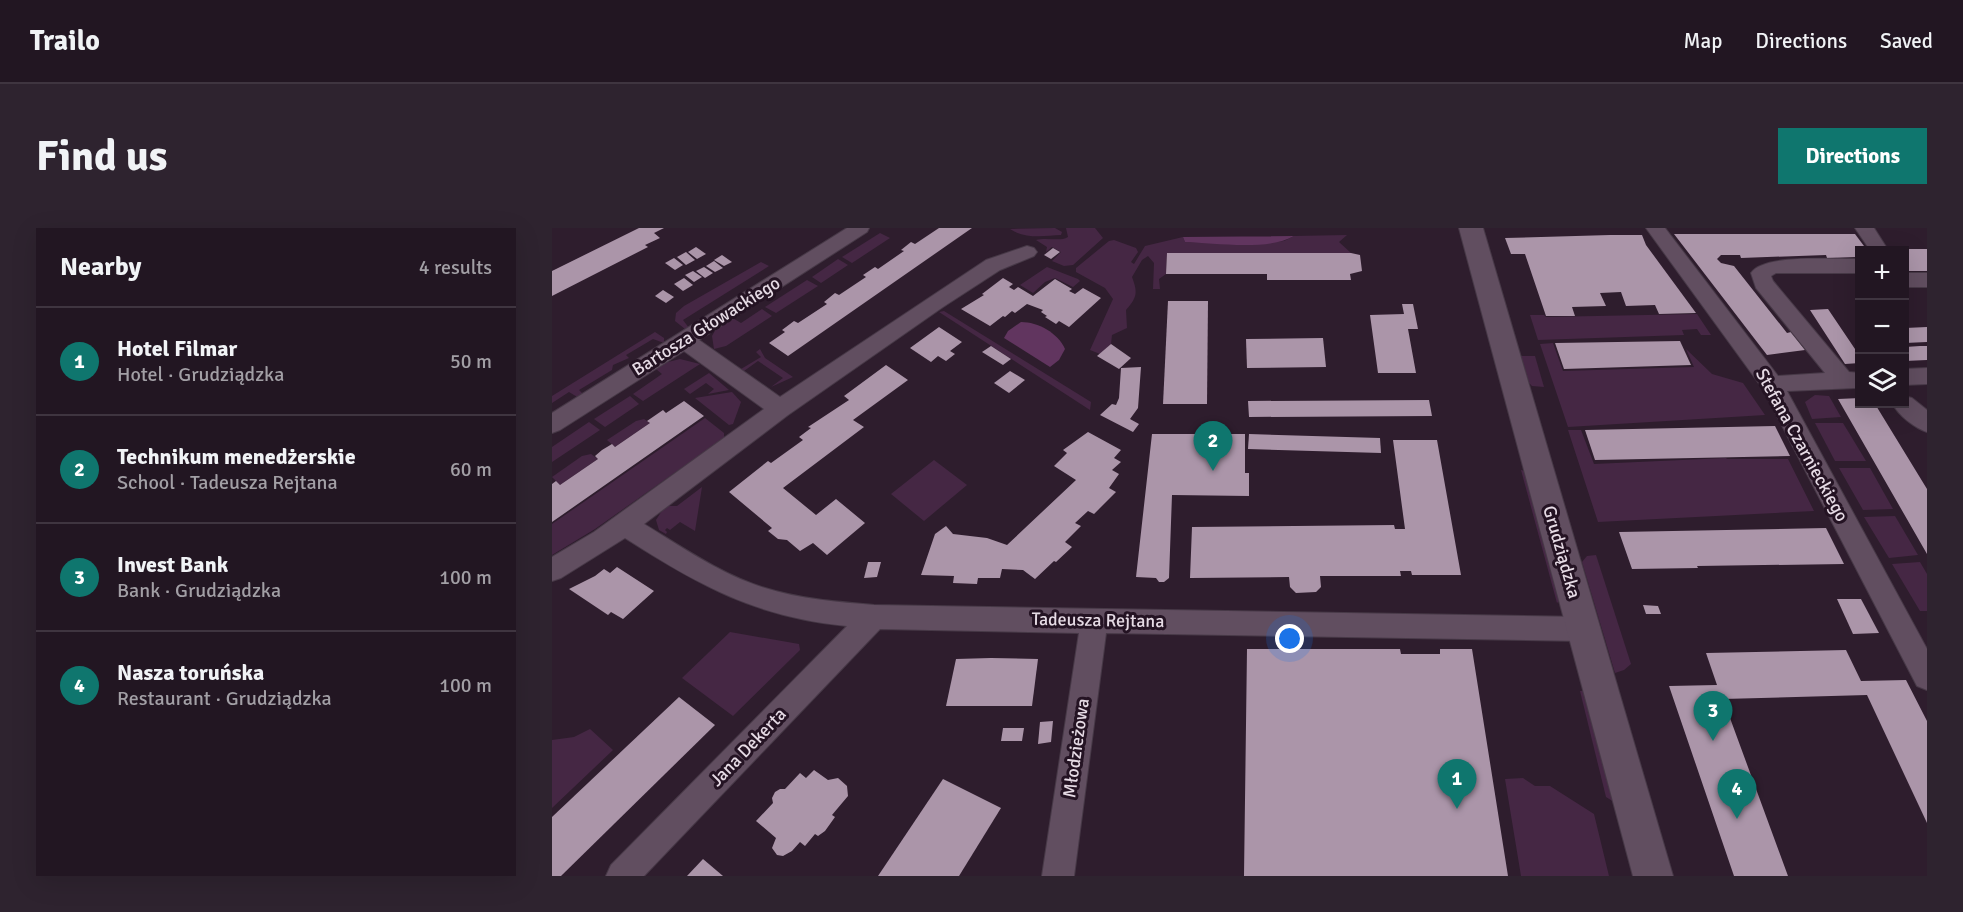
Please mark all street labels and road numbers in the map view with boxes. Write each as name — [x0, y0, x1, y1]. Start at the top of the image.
street label: Bartosza Głowackiego — [628, 272, 784, 380]
street label: Stefana Czarnieckiego — [1751, 365, 1853, 525]
street label: Grudziądzka — [1538, 503, 1586, 601]
street label: Tadeusza Rejtana — [1031, 608, 1165, 632]
street label: Młodzieżowa — [1058, 697, 1094, 799]
street label: Jana Dekerta — [705, 703, 791, 791]

